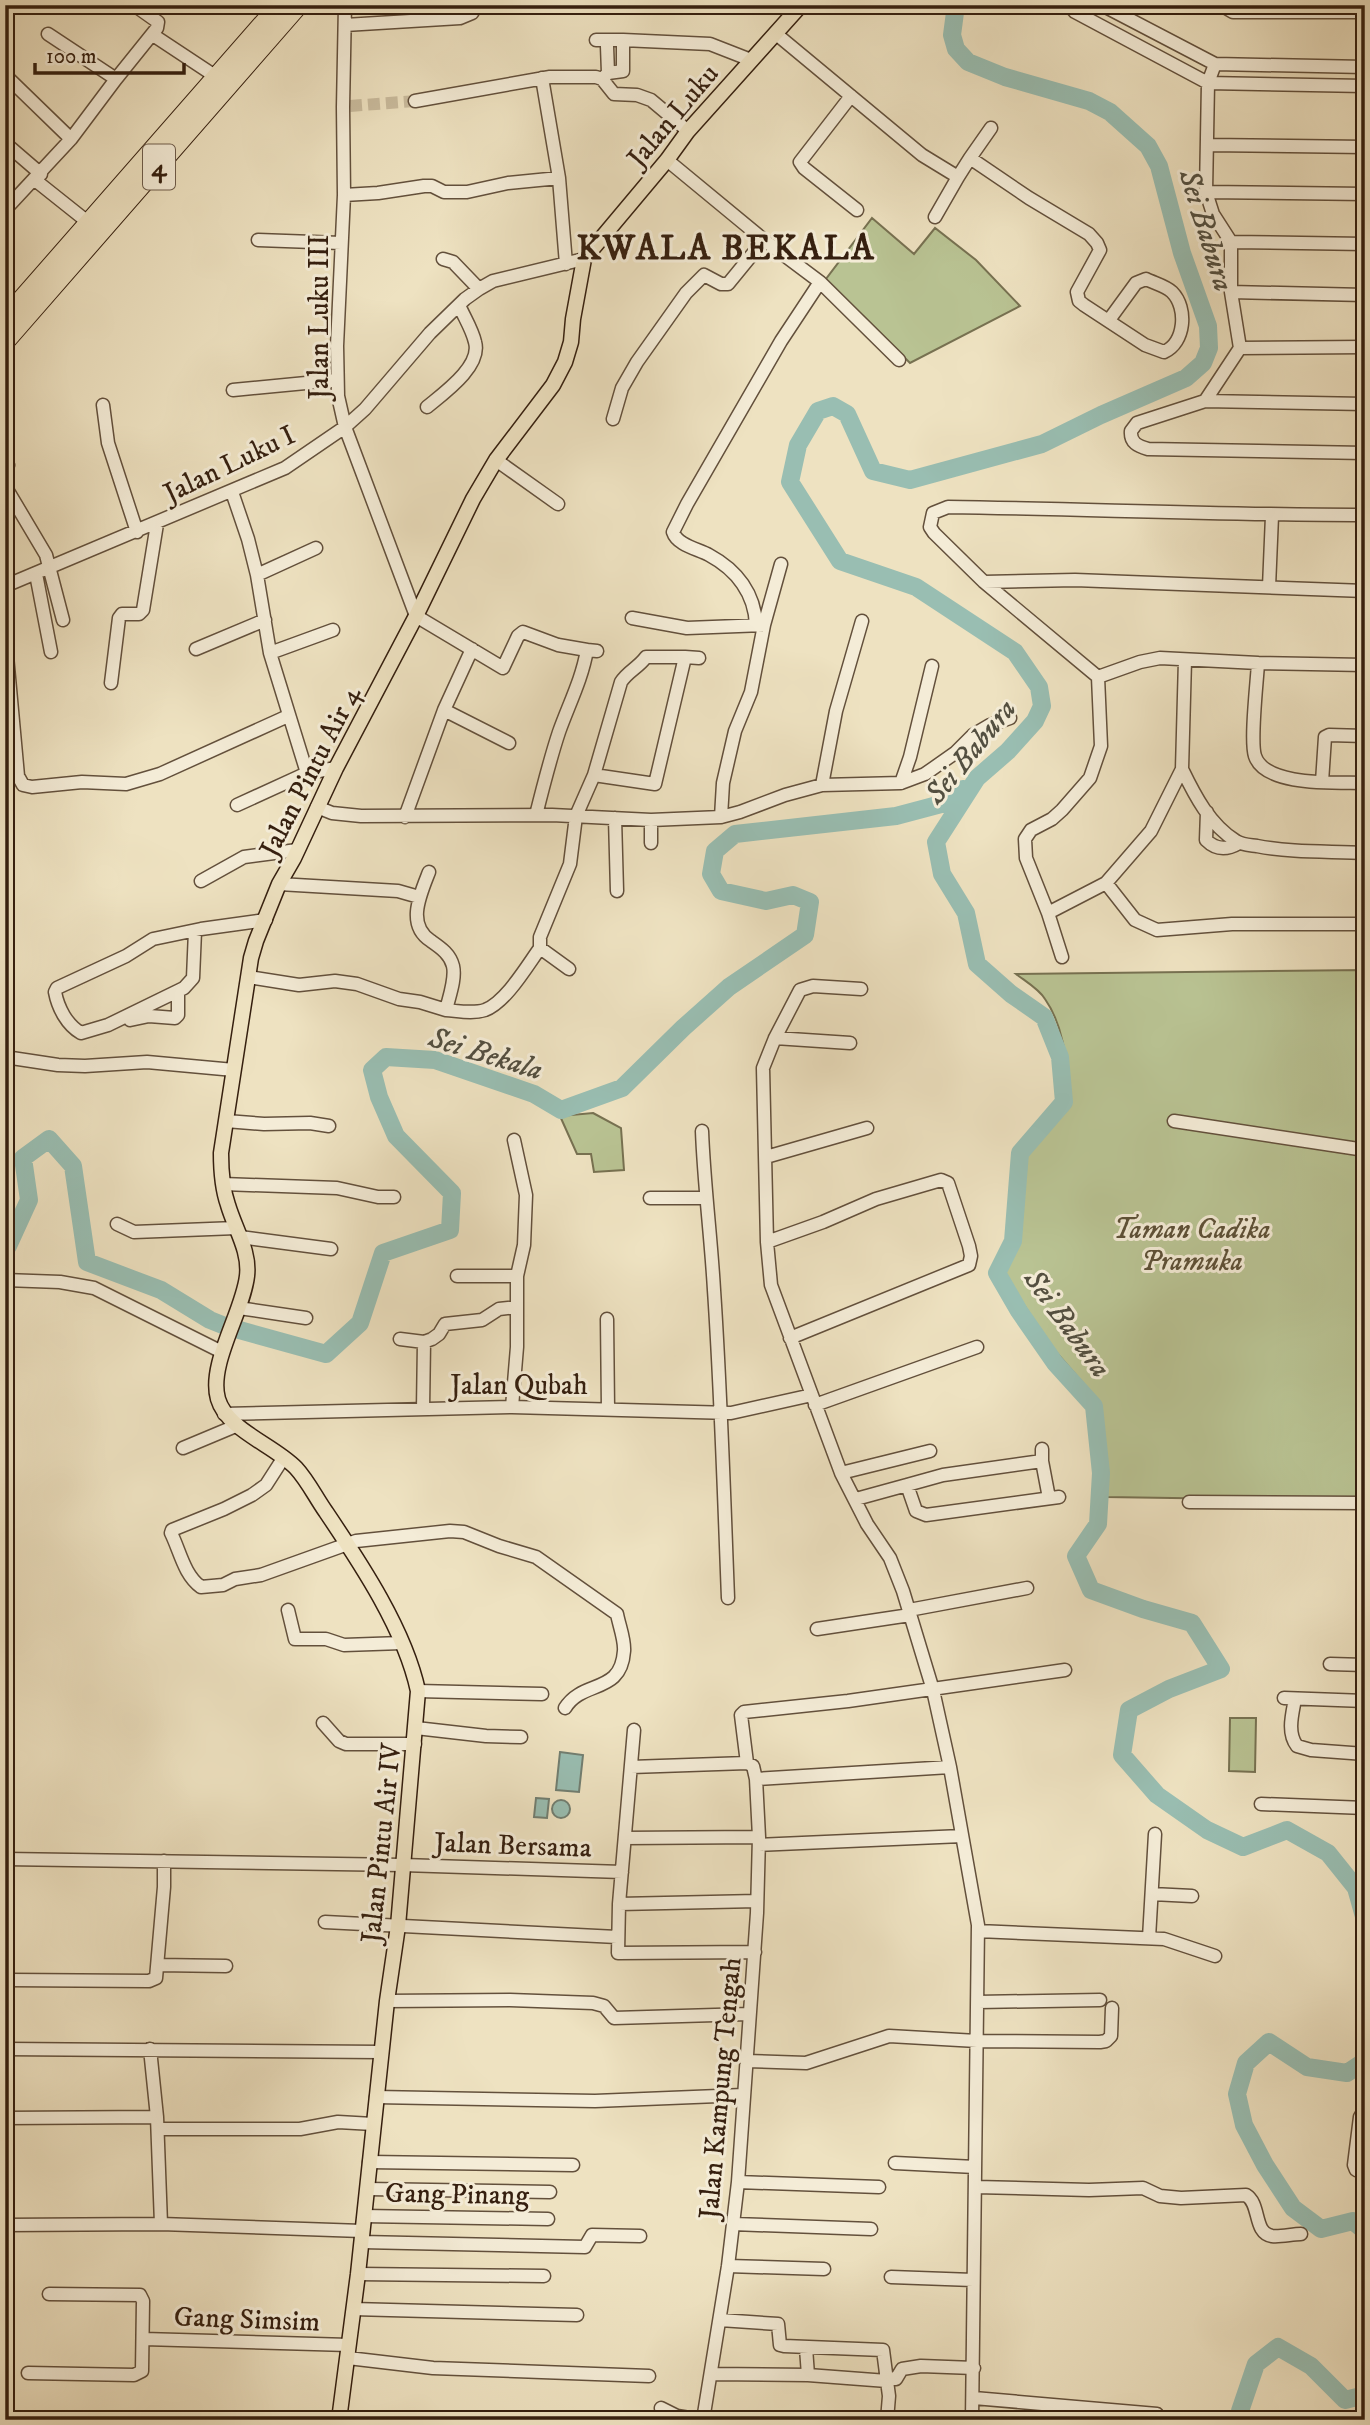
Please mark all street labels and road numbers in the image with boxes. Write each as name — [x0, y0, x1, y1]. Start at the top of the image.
street label: Jalan Luku — [618, 57, 727, 177]
road number: 4 — [143, 144, 175, 190]
street label: Jalan Luku III — [302, 234, 337, 403]
street label: Jalan Luku I — [156, 418, 301, 513]
street label: Jalan Pintu Air 4 — [251, 679, 369, 866]
street label: Jalan Qubah — [447, 1368, 588, 1403]
street label: Jalan Pintu Air IV — [353, 1740, 410, 1948]
street label: Jalan Bersama — [431, 1825, 592, 1866]
street label: Jalan Kampung Tengah — [691, 1955, 749, 2223]
street label: Gang Pinang — [385, 2176, 530, 2213]
street label: Gang Simsim — [173, 2299, 321, 2340]

